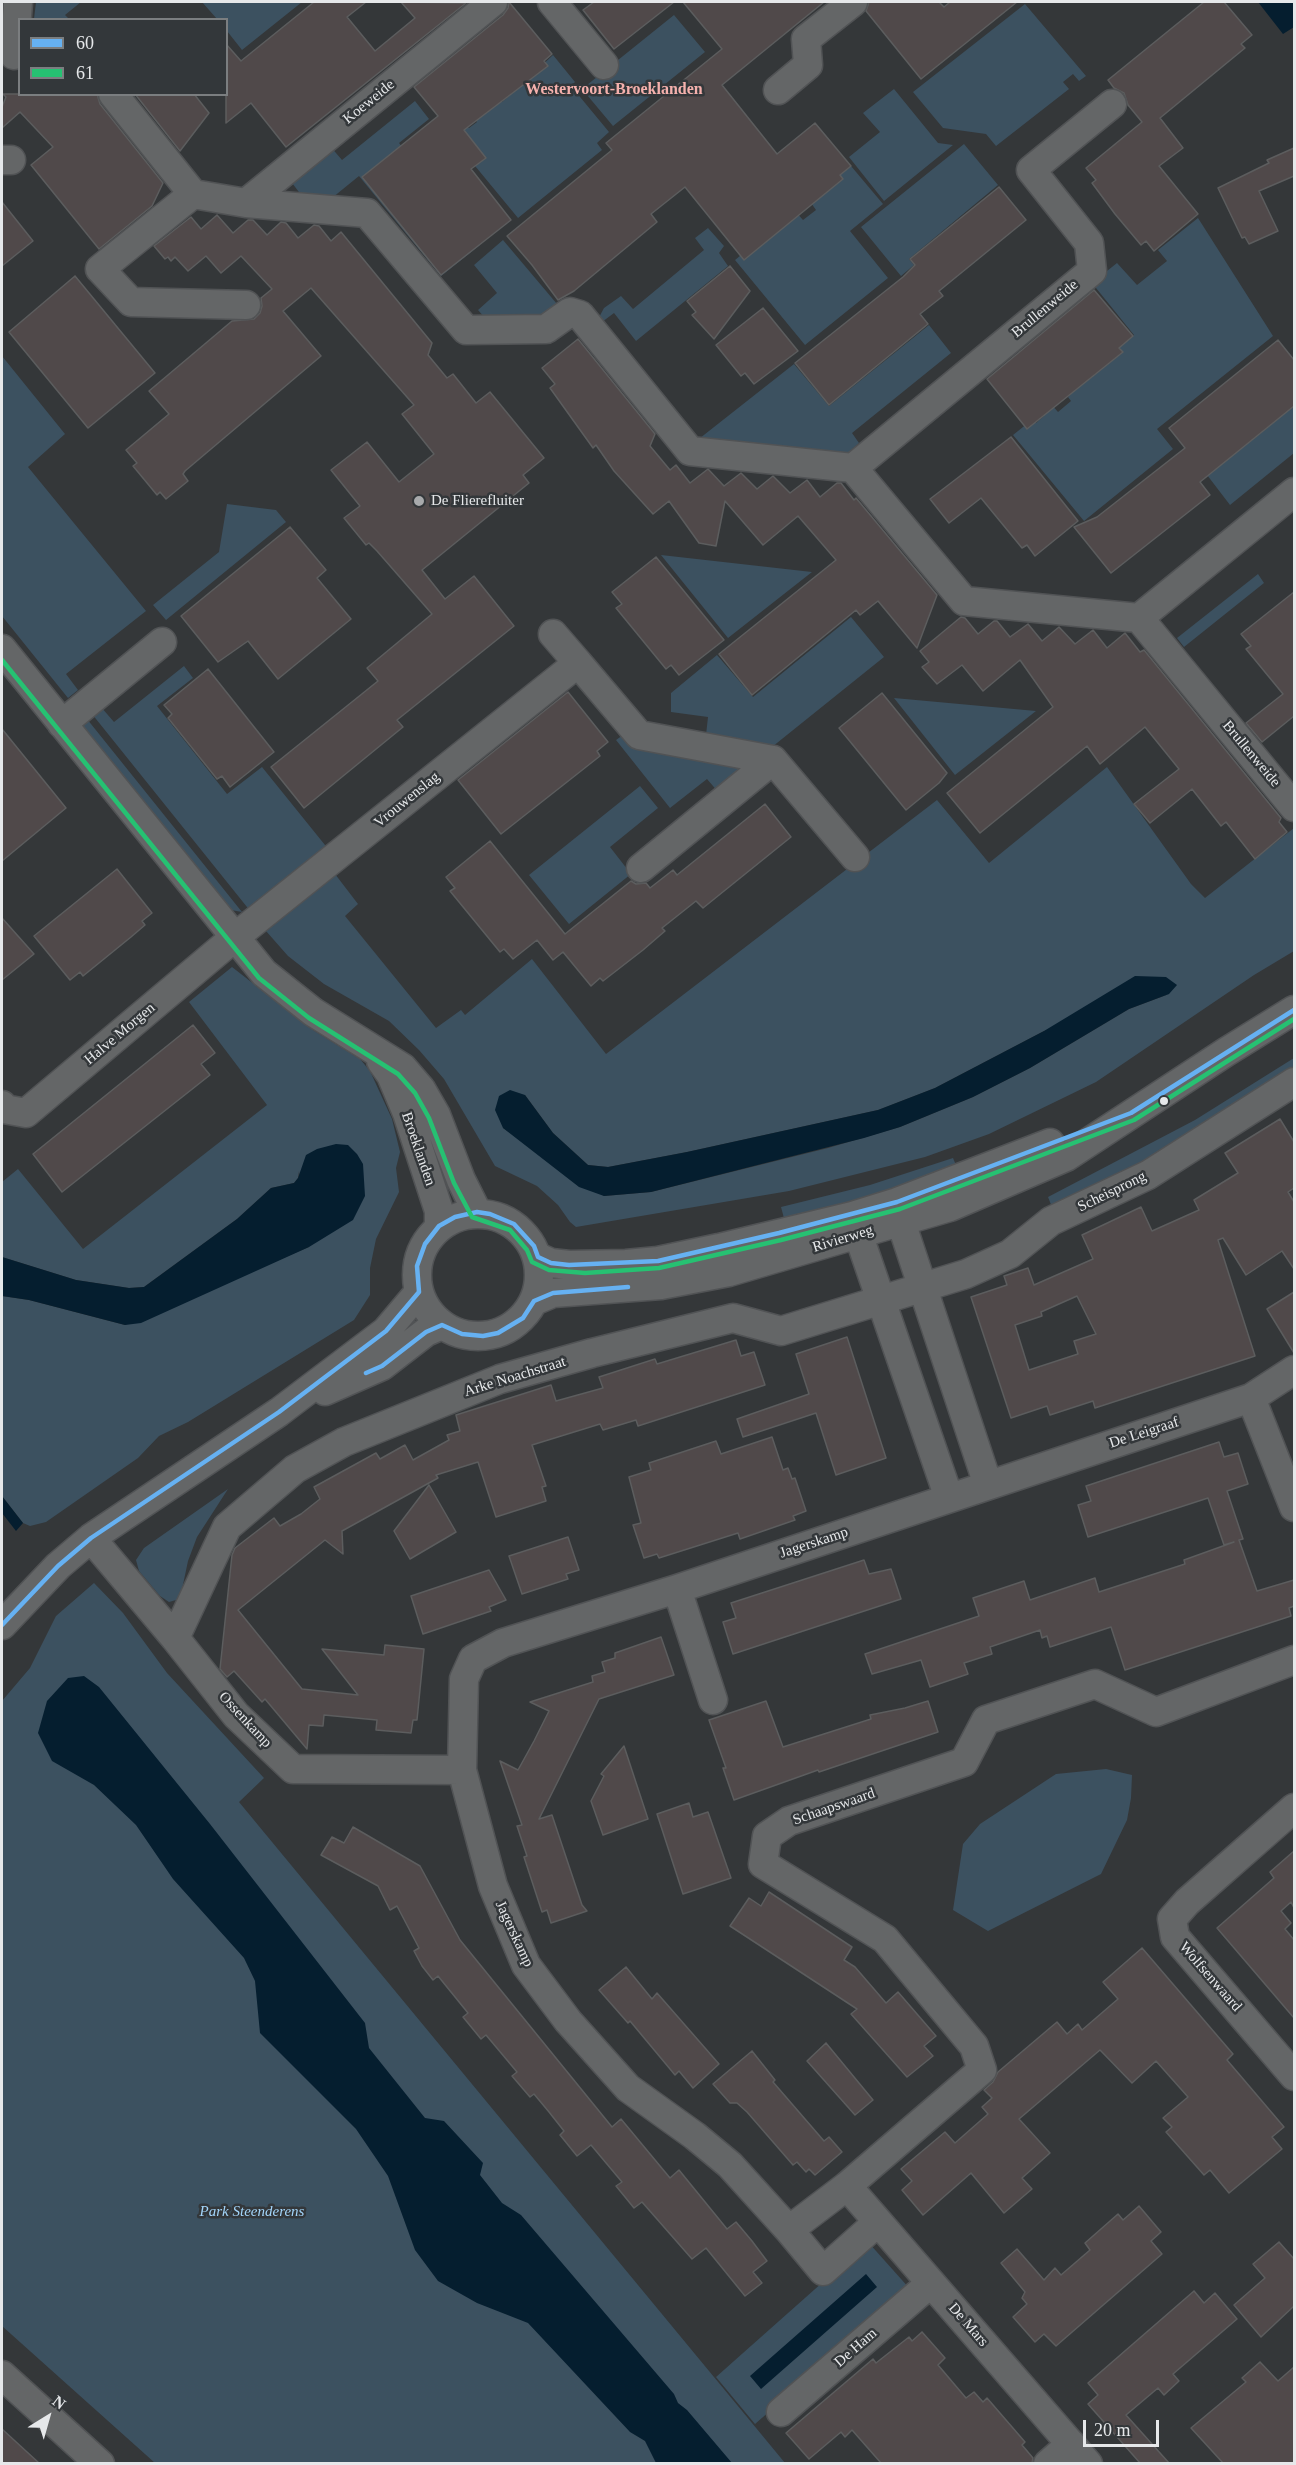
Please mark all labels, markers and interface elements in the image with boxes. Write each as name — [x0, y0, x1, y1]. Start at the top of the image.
legend — [18, 18, 228, 96]
text: 60 — [76, 33, 94, 53]
text: 61 — [76, 63, 94, 83]
street label: Koeweide — [340, 76, 398, 128]
district label: Westervoort-Broeklanden — [525, 80, 703, 100]
street label: Brullenweide — [1008, 276, 1082, 342]
place label: De Flierefluiter — [431, 492, 524, 510]
marker: De Flierefluiter — [412, 494, 426, 508]
street label: Brullenweide — [1218, 717, 1284, 791]
street label: Vrouwenslag — [371, 768, 443, 832]
street label: Halve Morgen — [81, 999, 159, 1069]
unlabelled marker — [1158, 1095, 1170, 1107]
street label: Broeklanden — [397, 1110, 439, 1188]
street label: Scheisprong — [1075, 1168, 1149, 1216]
street label: Rivierweg — [810, 1221, 876, 1257]
street label: Arke Noachstraat — [462, 1353, 568, 1401]
street label: De Leigraaf — [1107, 1413, 1181, 1453]
street label: Jagerskamp — [778, 1523, 850, 1563]
street label: Ossenkamp — [215, 1688, 275, 1752]
street label: Schaapswaard — [791, 1785, 877, 1829]
street label: Jagerskamp — [491, 1898, 537, 1970]
street label: Wolfsenwaard — [1175, 1939, 1245, 2015]
park label: Park Steenderens — [200, 2203, 304, 2221]
street label: De Mars — [944, 2299, 992, 2351]
street label: De Ham — [831, 2325, 881, 2371]
north arrow — [18, 2387, 78, 2447]
text: N — [49, 2392, 69, 2412]
scale bar — [1086, 2408, 1162, 2446]
text: 20 m — [1094, 2420, 1131, 2440]

